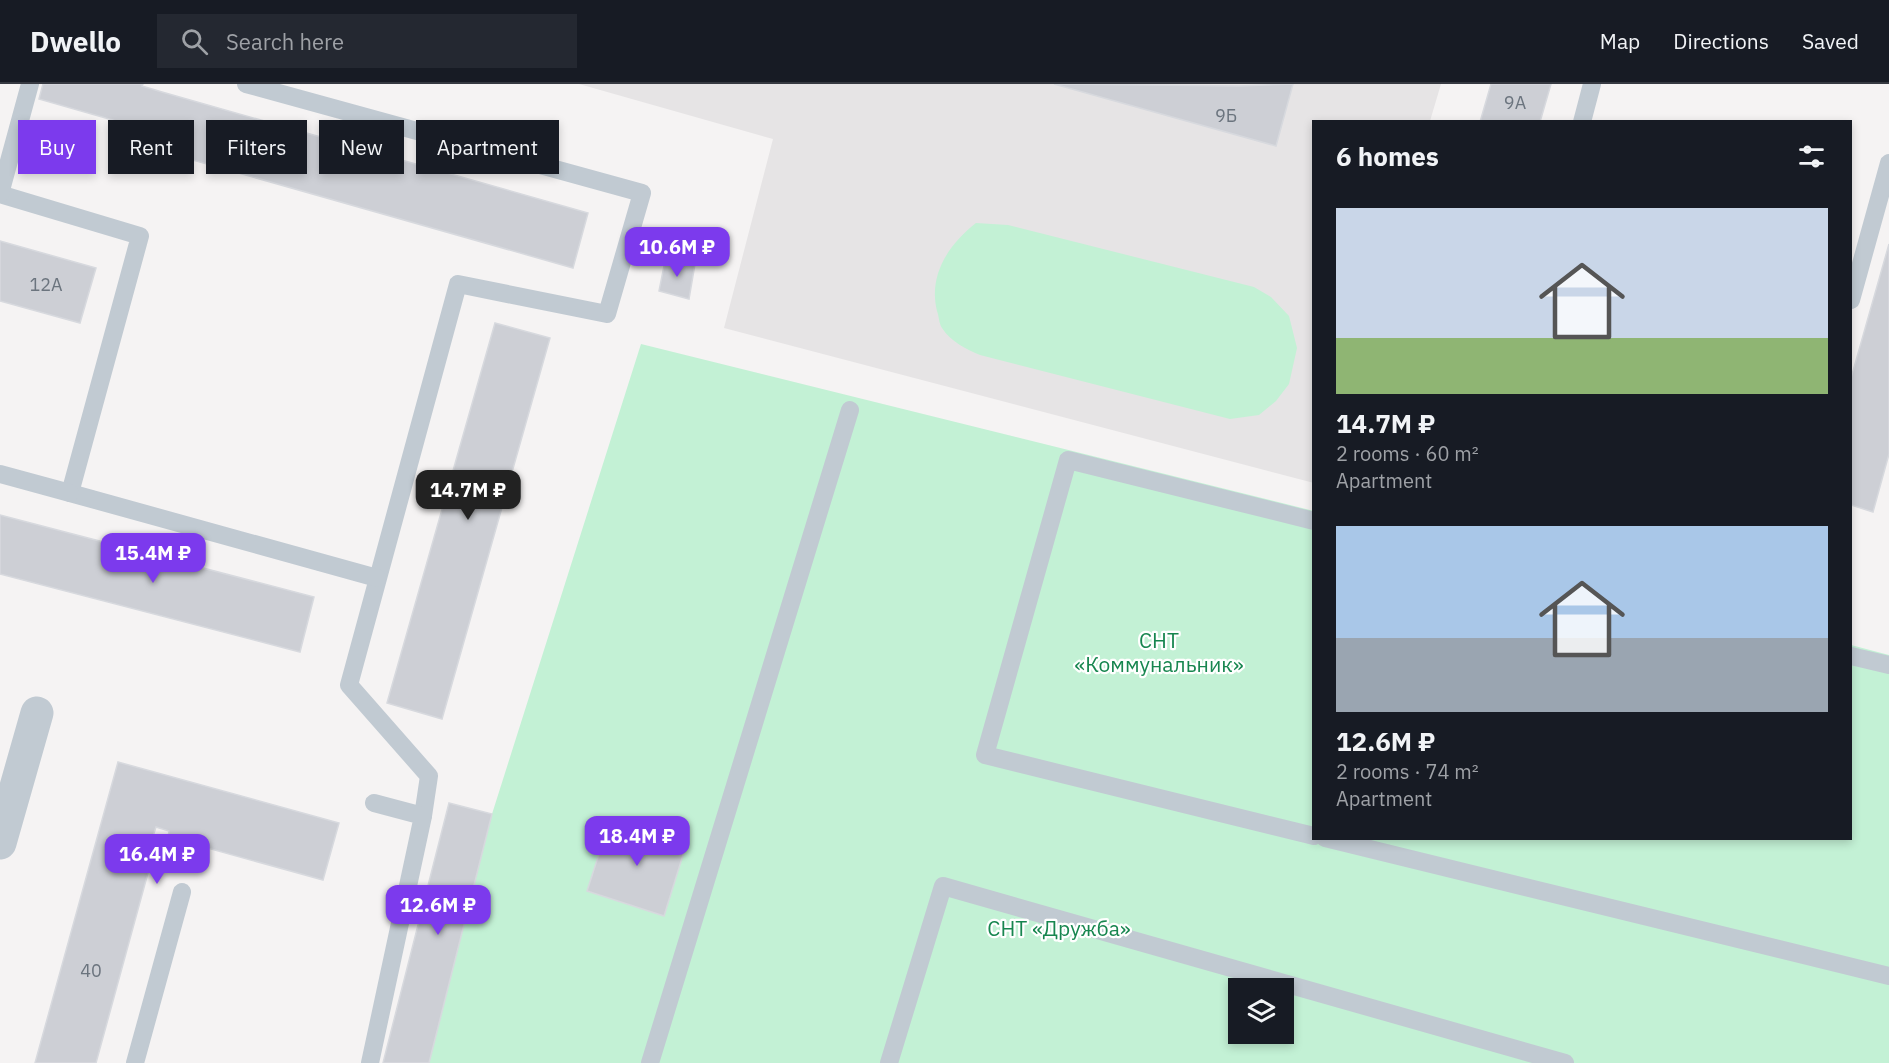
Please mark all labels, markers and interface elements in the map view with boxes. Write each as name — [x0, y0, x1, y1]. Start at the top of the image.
search box — [157, 14, 577, 68]
text: Dwello — [30, 23, 121, 60]
icon: search — [178, 25, 211, 58]
text: Search here — [226, 27, 344, 56]
text: Map — [1600, 27, 1640, 55]
text: Directions — [1673, 27, 1769, 55]
text: Saved — [1802, 27, 1859, 55]
house number: 9А — [1504, 91, 1527, 114]
house number: 9Б — [1215, 104, 1237, 127]
chip: Buy — [18, 120, 96, 174]
chip: Rent — [108, 120, 194, 174]
chip: Filters — [206, 120, 307, 174]
chip: New — [319, 120, 404, 174]
chip: Apartment — [416, 120, 559, 174]
text: 6 homes — [1336, 139, 1439, 173]
icon: filters — [1795, 140, 1828, 173]
pin: 10.6M ₽ — [622, 227, 732, 278]
text: 10.6M ₽ — [639, 233, 715, 260]
icon: home — [1528, 247, 1636, 355]
house number: 12А — [29, 273, 63, 296]
text: 14.7M ₽ — [1336, 406, 1435, 440]
text: 2 rooms · 60 m² — [1336, 440, 1479, 467]
text: Apartment — [1336, 467, 1432, 494]
pin: 14.7M ₽ — [413, 470, 523, 521]
text: 14.7M ₽ — [430, 476, 506, 503]
pin: 15.4M ₽ — [98, 533, 208, 584]
text: 15.4M ₽ — [115, 539, 191, 566]
icon: home — [1528, 565, 1636, 673]
park label: СНТ «Коммунальник» — [1074, 626, 1244, 678]
text: 12.6M ₽ — [1336, 724, 1435, 758]
text: 2 rooms · 74 m² — [1336, 758, 1479, 785]
text: Apartment — [1336, 785, 1432, 812]
pin: 18.4M ₽ — [582, 816, 692, 867]
text: 18.4M ₽ — [599, 822, 675, 849]
pin: 16.4M ₽ — [102, 834, 212, 885]
text: 16.4M ₽ — [119, 840, 195, 867]
pin: 12.6M ₽ — [383, 885, 493, 936]
text: 12.6M ₽ — [400, 891, 476, 918]
park label: СНТ «Дружба» — [987, 914, 1131, 942]
house number: 40 — [80, 959, 102, 982]
map controls — [1228, 978, 1294, 1044]
button: layers — [1228, 978, 1294, 1044]

